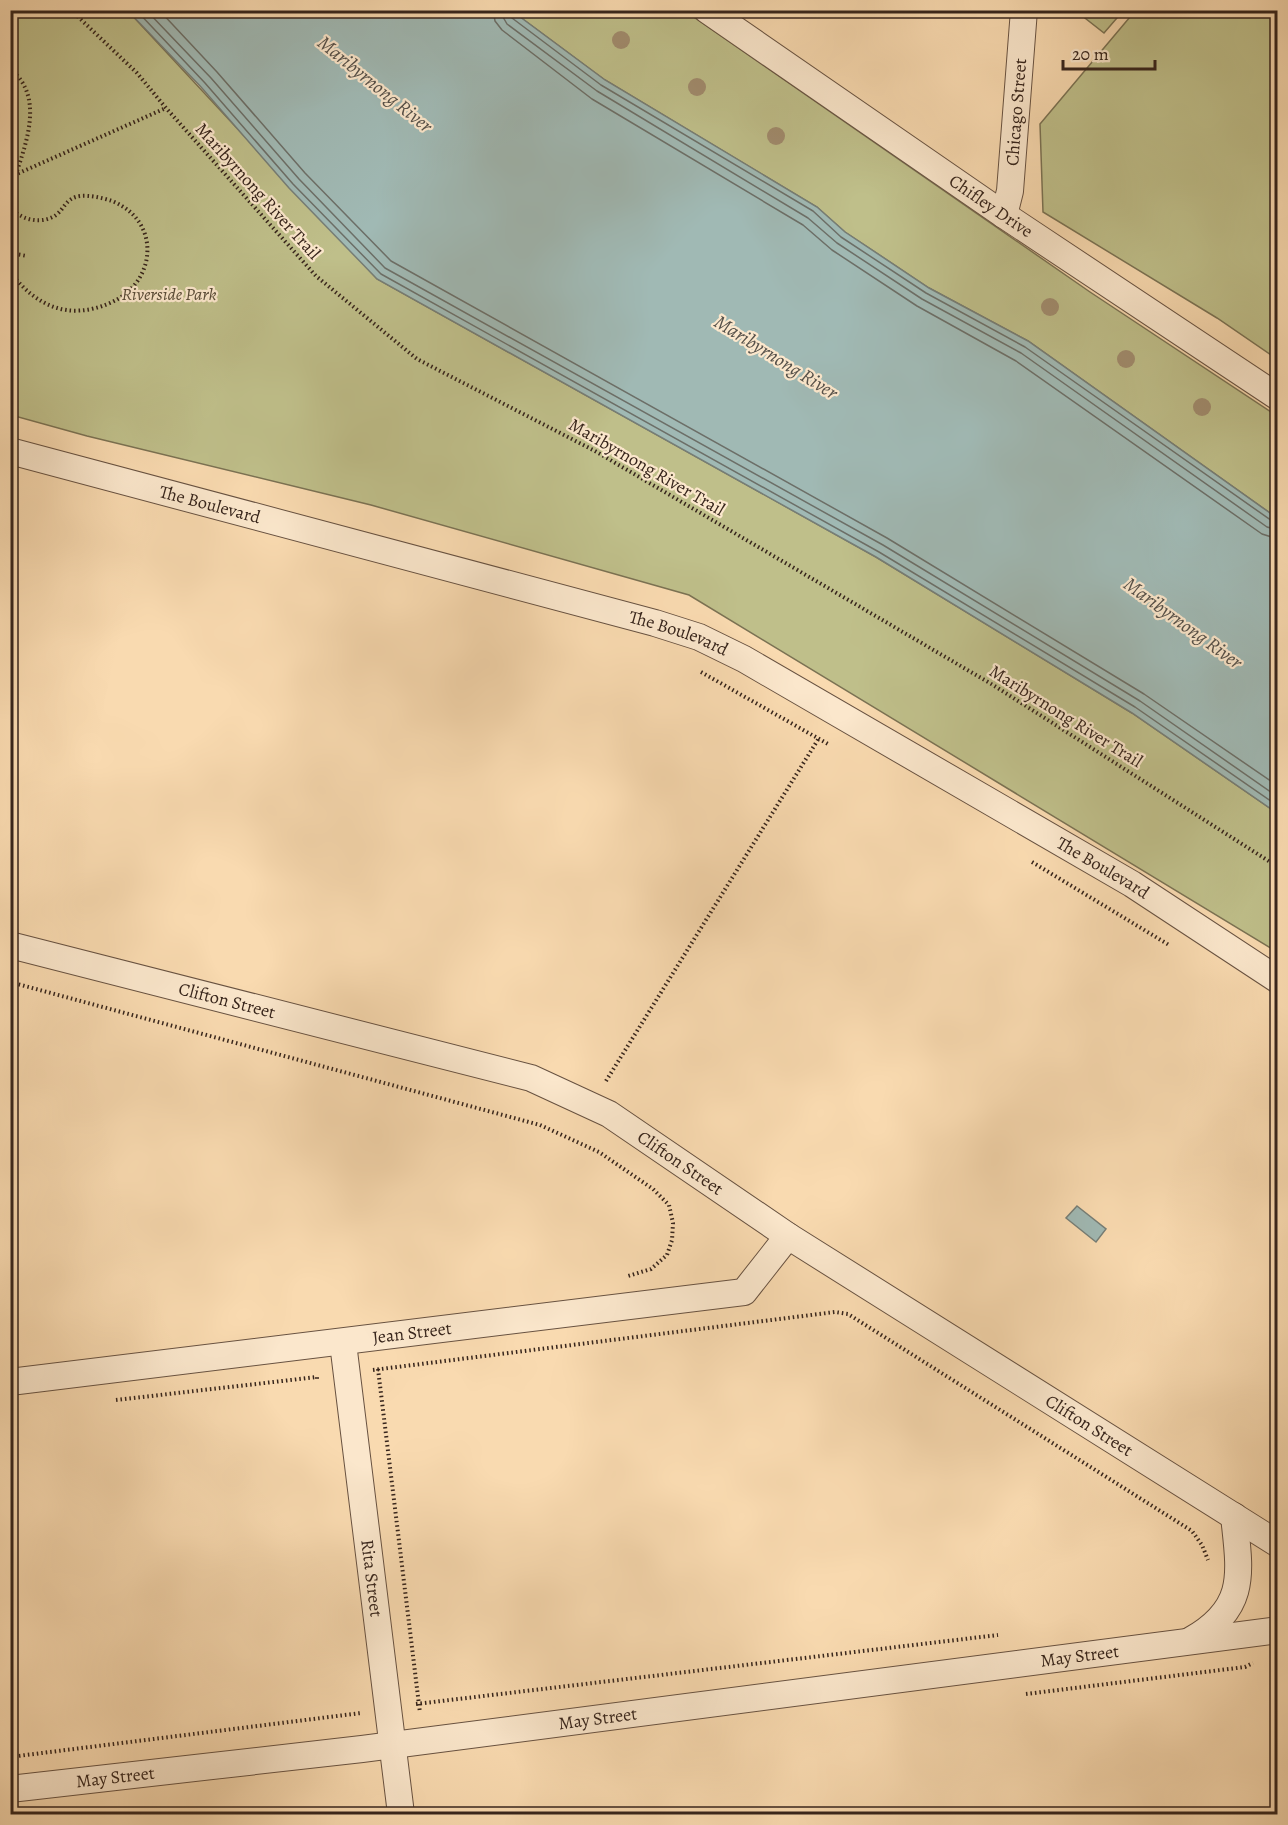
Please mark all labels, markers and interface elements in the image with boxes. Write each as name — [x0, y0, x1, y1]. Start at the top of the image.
water label: Maribyrnong River — [312, 29, 439, 140]
scale bar — [1063, 33, 1154, 71]
text: 20 m — [1072, 42, 1109, 66]
street label: Chicago Street — [1000, 57, 1032, 167]
street label: Maribyrnong River Trail — [190, 117, 326, 265]
street label: Chifley Drive — [944, 169, 1038, 243]
park label: Riverside Park — [121, 282, 217, 306]
water label: Maribyrnong River — [709, 308, 844, 406]
street label: Maribyrnong River Trail — [565, 412, 730, 522]
street label: The Boulevard — [157, 479, 264, 529]
water label: Maribyrnong River — [1118, 571, 1249, 676]
street label: The Boulevard — [626, 605, 733, 662]
street label: Maribyrnong River Trail — [985, 659, 1148, 773]
street label: The Boulevard — [1052, 831, 1154, 904]
street label: Clifton Street — [176, 977, 278, 1024]
street label: Clifton Street — [633, 1125, 728, 1201]
street label: Jean Street — [371, 1316, 453, 1349]
street label: Clifton Street — [1041, 1389, 1138, 1462]
street label: Rita Street — [355, 1538, 389, 1619]
street label: May Street — [1039, 1639, 1120, 1673]
street label: May Street — [557, 1701, 639, 1735]
street label: May Street — [75, 1761, 156, 1793]

